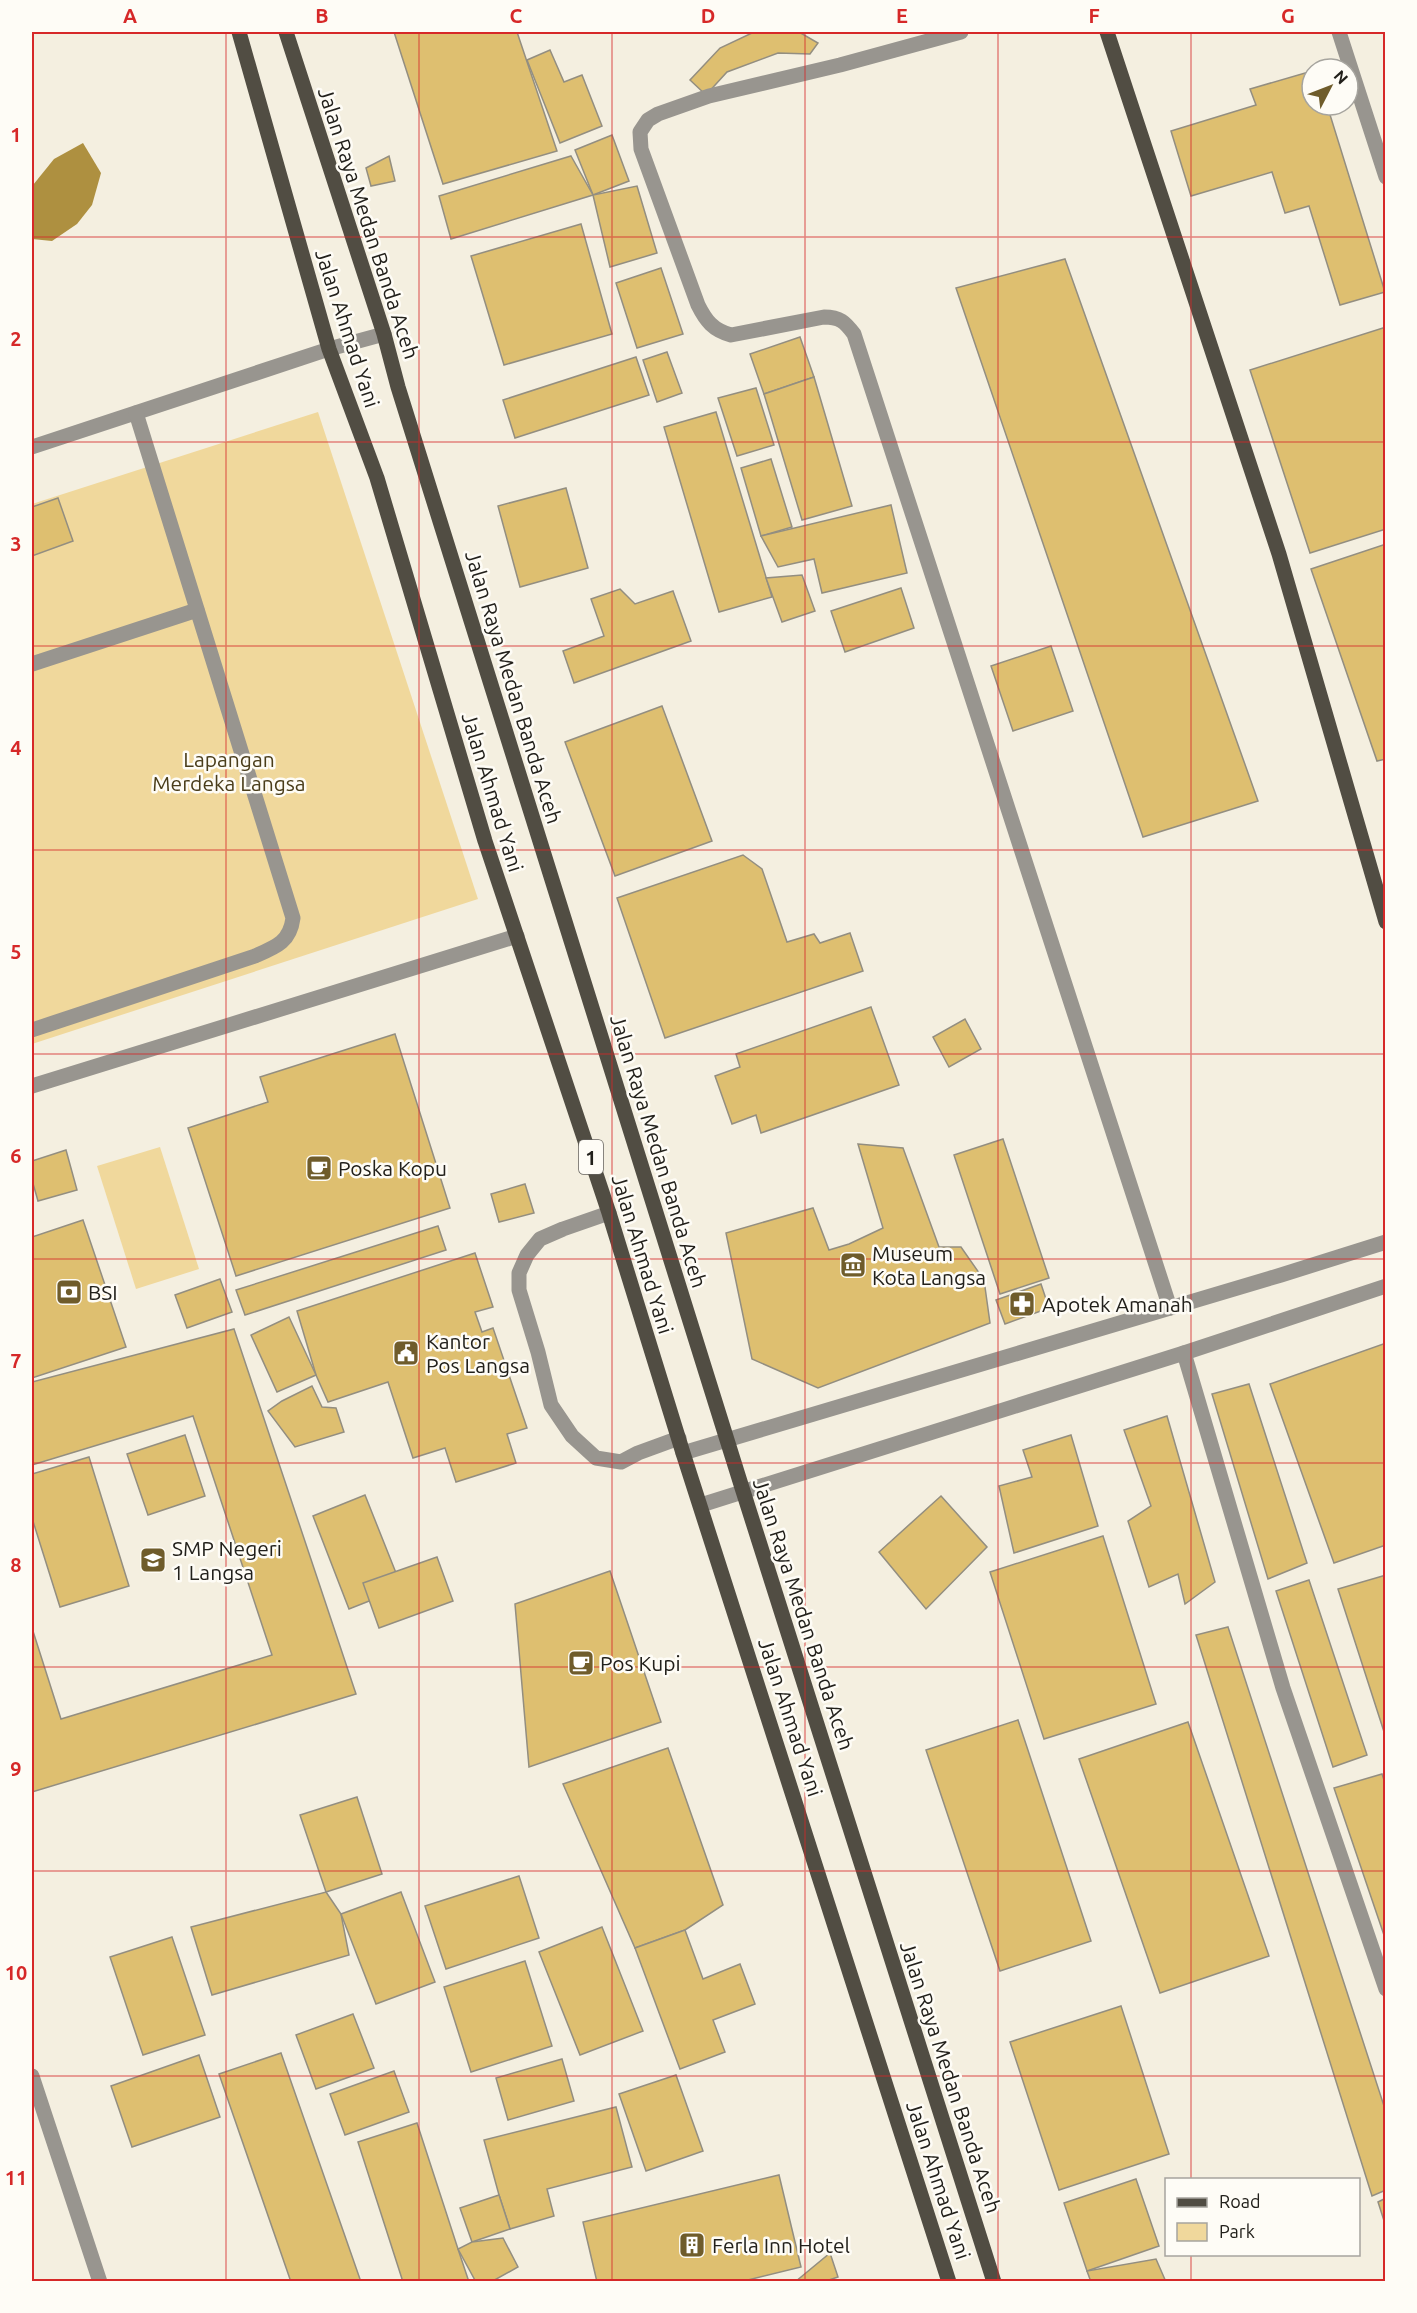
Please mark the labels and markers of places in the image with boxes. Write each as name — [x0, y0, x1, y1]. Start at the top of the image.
cafe icon: Poska Kopu — [304, 1153, 334, 1183]
place label: Poska Kopu — [338, 1156, 447, 1180]
place label: Museum Kota Langsa — [872, 1241, 986, 1289]
museum icon: Museum Kota Langsa — [838, 1250, 868, 1280]
bank icon: BSI — [54, 1277, 84, 1307]
place label: BSI — [88, 1280, 118, 1304]
pharmacy icon: Apotek Amanah — [1007, 1289, 1037, 1319]
place label: Apotek Amanah — [1042, 1292, 1193, 1316]
place label: Kantor Pos Langsa — [426, 1329, 530, 1377]
public building icon: Kantor Pos Langsa — [391, 1338, 421, 1368]
place label: SMP Negeri 1 Langsa — [172, 1536, 282, 1584]
school or university icon: SMP Negeri 1 Langsa — [138, 1545, 168, 1575]
cafe icon: Pos Kupi — [566, 1648, 596, 1678]
place label: Pos Kupi — [600, 1651, 681, 1675]
building icon: Ferla Inn Hotel — [677, 2230, 707, 2260]
place label: Ferla Inn Hotel — [712, 2233, 850, 2257]

